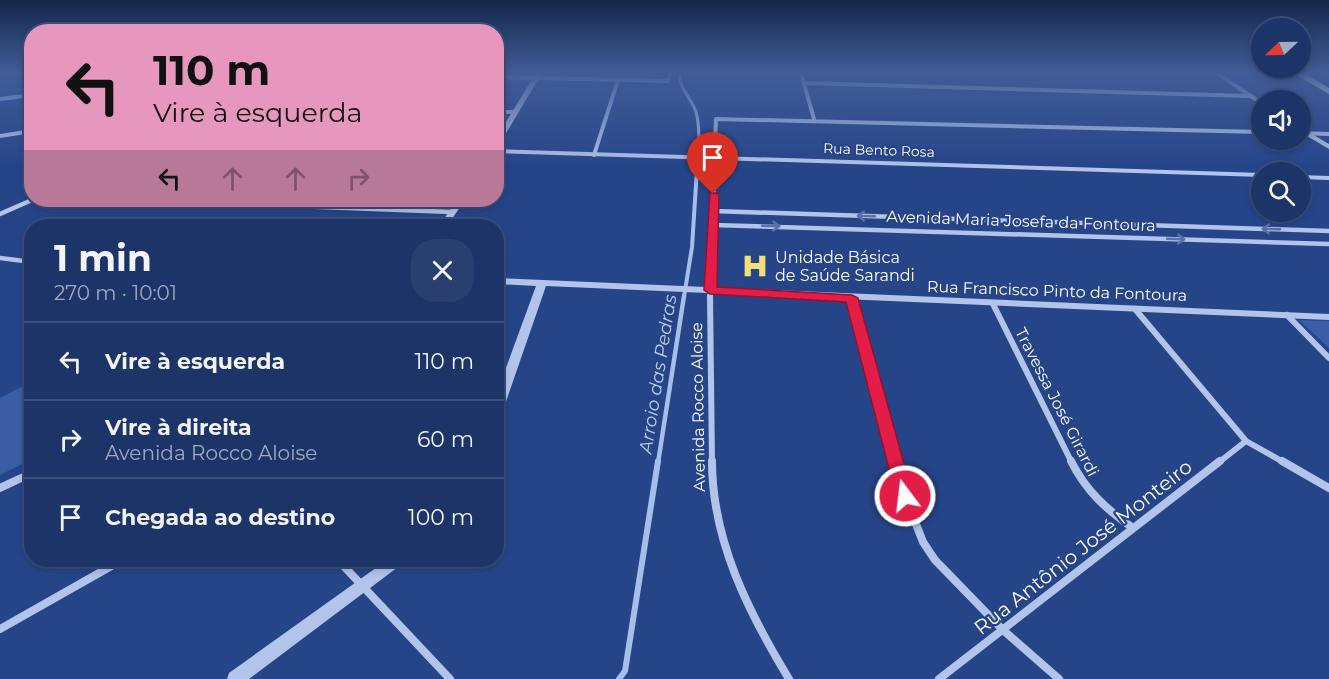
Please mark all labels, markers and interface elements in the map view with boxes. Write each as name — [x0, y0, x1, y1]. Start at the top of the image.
north arrow — [1251, 18, 1311, 78]
map controls — [1251, 18, 1311, 222]
text: 110 m — [153, 44, 270, 96]
icon: left — [54, 48, 132, 126]
button: sound — [1251, 90, 1311, 150]
text: Vire à esquerda — [153, 96, 362, 129]
pin — [687, 132, 738, 194]
street label: Rua Bento Rosa — [823, 139, 935, 161]
icon: arrive — [696, 141, 729, 174]
icon: left — [153, 162, 186, 195]
icon: ahead — [216, 162, 249, 195]
icon: ahead — [279, 162, 312, 195]
icon: right — [342, 162, 375, 195]
button: search — [1251, 162, 1311, 222]
street label: Avenida Maria Josefa da Fontoura — [886, 207, 1156, 235]
one-way arrow — [856, 210, 876, 222]
one-way arrow — [761, 221, 781, 232]
one-way arrow — [1261, 223, 1281, 235]
one-way arrow — [1165, 233, 1185, 245]
text: 1 min — [54, 236, 152, 280]
button: close — [411, 239, 474, 302]
place label: Unidade Básica de Saúde Sarandi — [775, 248, 915, 285]
hospital icon: Unidade Básica de Saúde Sarandi — [740, 251, 770, 281]
street label: Rua Francisco Pinto da Fontoura — [927, 277, 1187, 305]
text: 270 m · 10:01 — [54, 281, 177, 305]
water label: Arroio das Pedras — [634, 293, 681, 456]
street label: Avenida Rocco Aloise — [687, 322, 709, 492]
street label: Travessa José Girardi — [1011, 324, 1103, 480]
icon: left — [54, 345, 87, 378]
text: Vire à esquerda — [105, 348, 285, 375]
text: 110 m — [414, 348, 474, 375]
text: Vire à direita — [105, 414, 252, 441]
icon: right — [54, 423, 87, 456]
text: 60 m — [417, 426, 474, 453]
text: Avenida Rocco Aloise — [105, 441, 317, 465]
street label: Rua Antônio José Monteiro — [969, 454, 1197, 640]
position arrow — [873, 464, 937, 528]
icon: arrive — [54, 501, 87, 534]
text: Chegada ao destino — [105, 504, 335, 531]
text: 100 m — [408, 504, 474, 531]

